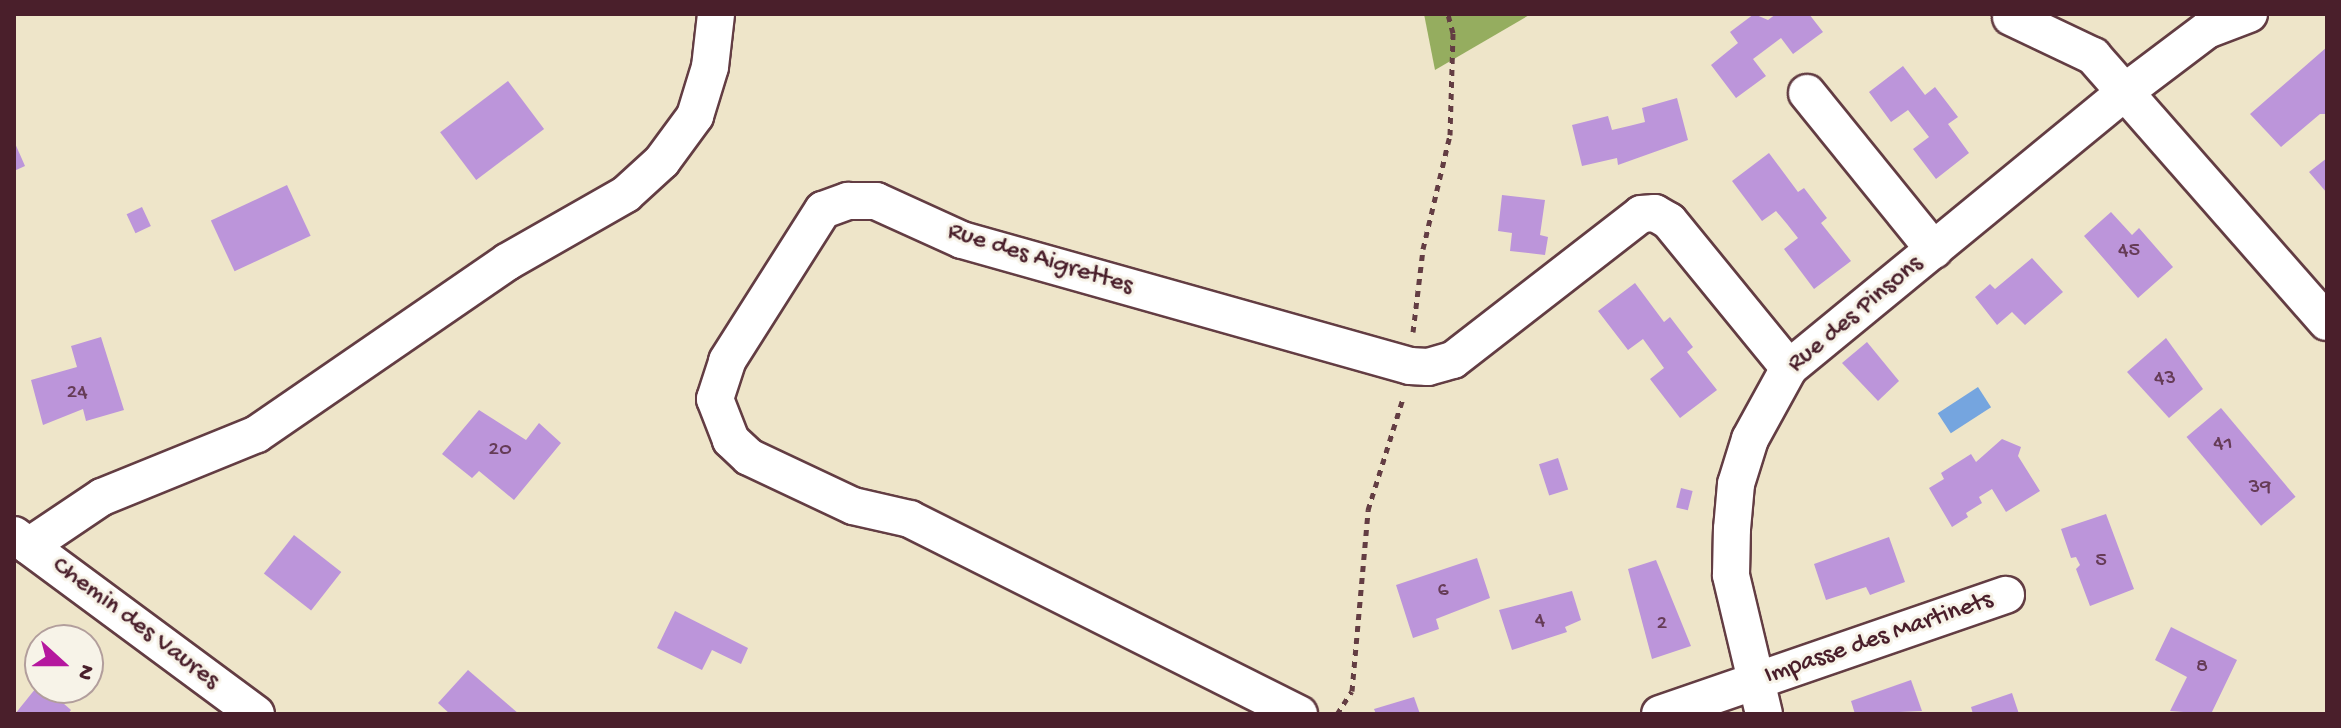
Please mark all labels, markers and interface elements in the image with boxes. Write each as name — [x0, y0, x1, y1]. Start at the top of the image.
street label: Rue des Aigrettes — [943, 217, 1137, 303]
house number: 45 — [2118, 239, 2140, 265]
street label: Rue des Pinsons — [1782, 249, 1930, 381]
house number: 43 — [2154, 367, 2176, 393]
house number: 24 — [66, 381, 88, 407]
house number: 41 — [2213, 432, 2233, 458]
house number: 20 — [488, 438, 512, 464]
house number: 39 — [2249, 476, 2271, 502]
house number: 5 — [2095, 549, 2107, 575]
street label: Chemin des Vaures — [45, 551, 225, 697]
house number: 6 — [1437, 579, 1449, 605]
street label: Impasse des Martinets — [1761, 585, 1997, 693]
house number: 4 — [1535, 609, 1545, 635]
house number: 2 — [1657, 612, 1667, 638]
north arrow — [24, 624, 104, 704]
house number: 8 — [2196, 655, 2208, 681]
text: N — [70, 661, 99, 683]

